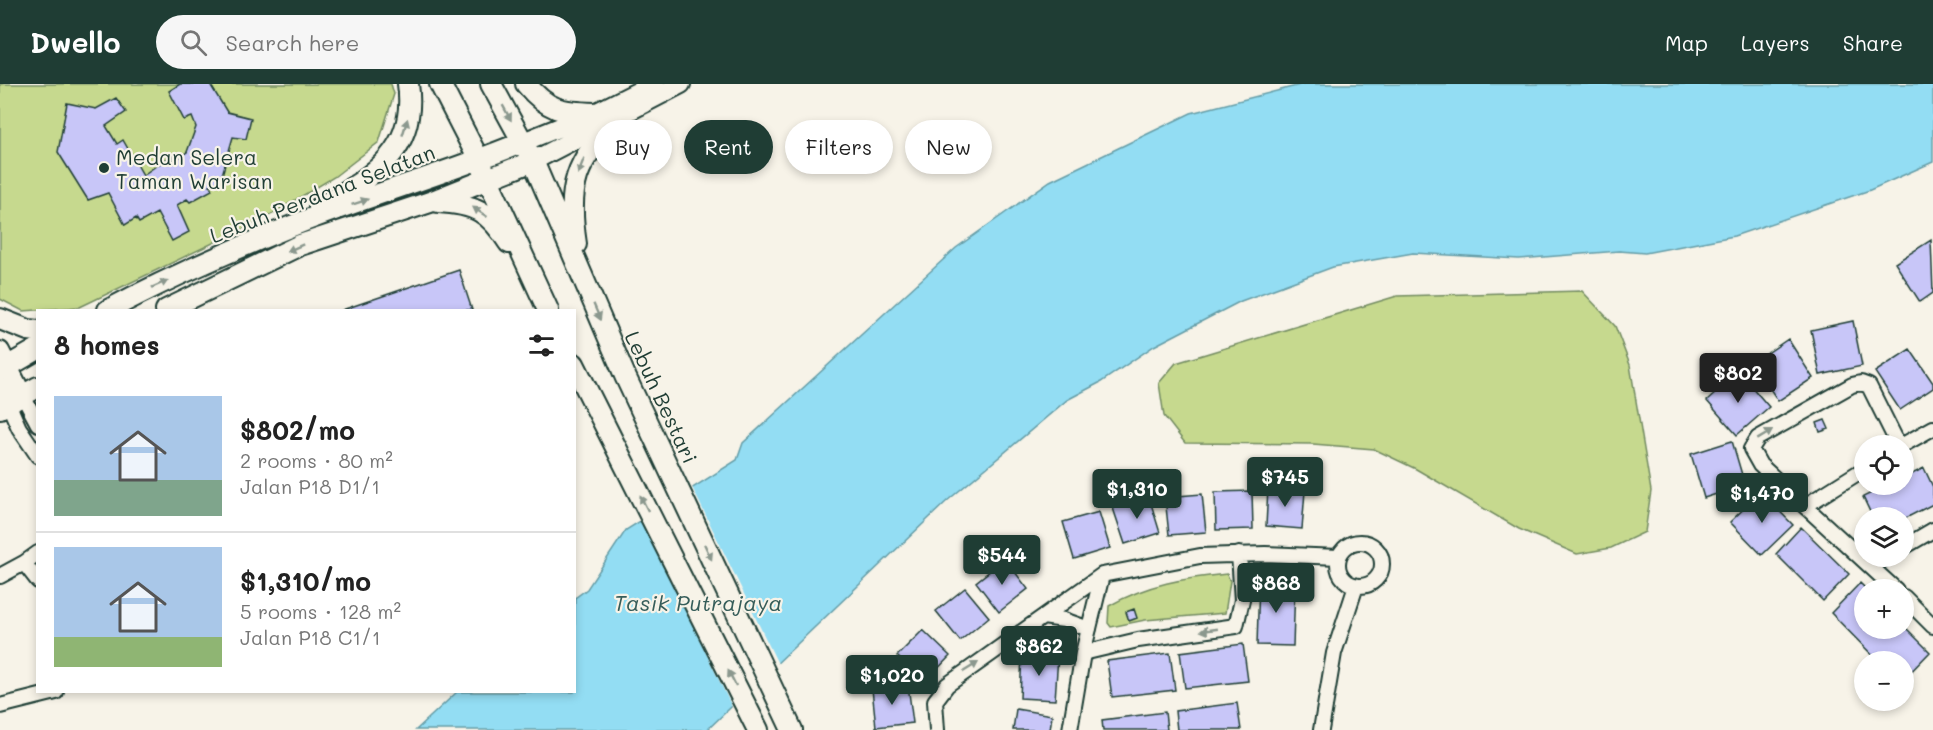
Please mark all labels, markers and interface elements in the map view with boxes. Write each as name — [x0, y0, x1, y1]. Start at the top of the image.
search box — [156, 15, 576, 69]
text: Dwello — [30, 24, 120, 60]
icon: search — [177, 26, 210, 59]
text: Search here — [225, 28, 359, 57]
text: Map — [1665, 29, 1708, 56]
text: Layers — [1741, 29, 1810, 56]
text: Share — [1843, 29, 1903, 56]
one-way arrow — [502, 105, 512, 122]
one-way arrow — [401, 118, 410, 136]
chip: Buy — [594, 120, 672, 174]
chip: Rent — [684, 120, 773, 174]
chip: Filters — [785, 120, 893, 174]
chip: New — [905, 120, 992, 174]
street label: Lebuh Perdana Selatan — [206, 138, 438, 248]
place label: Medan Selera Taman Warisan — [116, 143, 272, 194]
one-way arrow — [576, 157, 585, 175]
marker: Medan Selera Taman Warisan — [97, 161, 111, 175]
one-way arrow — [351, 197, 369, 207]
one-way arrow — [471, 206, 488, 217]
one-way arrow — [287, 243, 304, 252]
one-way arrow — [152, 279, 170, 289]
one-way arrow — [592, 303, 602, 321]
street label: Lebuh Bestari — [620, 326, 704, 468]
text: 8 homes — [54, 328, 160, 362]
icon: filters — [525, 329, 558, 362]
pin: $802 — [1702, 353, 1774, 404]
text: $802 — [1714, 359, 1762, 385]
text: $802/mo — [240, 413, 355, 447]
icon: home — [102, 420, 174, 492]
one-way arrow — [1757, 429, 1773, 440]
map controls — [1854, 435, 1914, 711]
button: locate — [1854, 435, 1914, 495]
text: 2 rooms · 80 m² — [240, 447, 393, 473]
pin: $745 — [1249, 457, 1321, 508]
text: $745 — [1261, 463, 1309, 489]
pin: $1,310 — [1088, 469, 1186, 520]
text: Jalan P18 D1/1 — [240, 473, 380, 499]
pin: $1,470 — [1713, 473, 1811, 524]
text: $1,310 — [1106, 475, 1168, 501]
text: $1,470 — [1730, 479, 1794, 505]
one-way arrow — [640, 495, 649, 512]
button: layers — [1854, 507, 1914, 567]
pin: $544 — [966, 535, 1038, 586]
text: $544 — [977, 541, 1027, 567]
one-way arrow — [703, 544, 712, 561]
pin: $868 — [1240, 563, 1312, 614]
text: $1,310/mo — [240, 564, 371, 598]
text: $868 — [1251, 569, 1301, 595]
icon: home — [102, 571, 174, 643]
button: + — [1854, 579, 1914, 639]
water label: Tasik Putrajaya — [614, 588, 782, 617]
text: 5 rooms · 128 m² — [240, 598, 401, 624]
text: Jalan P18 C1/1 — [240, 624, 381, 650]
pin: $862 — [1003, 626, 1075, 677]
one-way arrow — [1199, 626, 1218, 635]
text: $862 — [1015, 632, 1063, 658]
button: − — [1854, 651, 1914, 711]
pin: $1,020 — [843, 655, 941, 706]
text: $1,020 — [860, 661, 924, 687]
one-way arrow — [963, 661, 979, 672]
one-way arrow — [727, 669, 736, 686]

